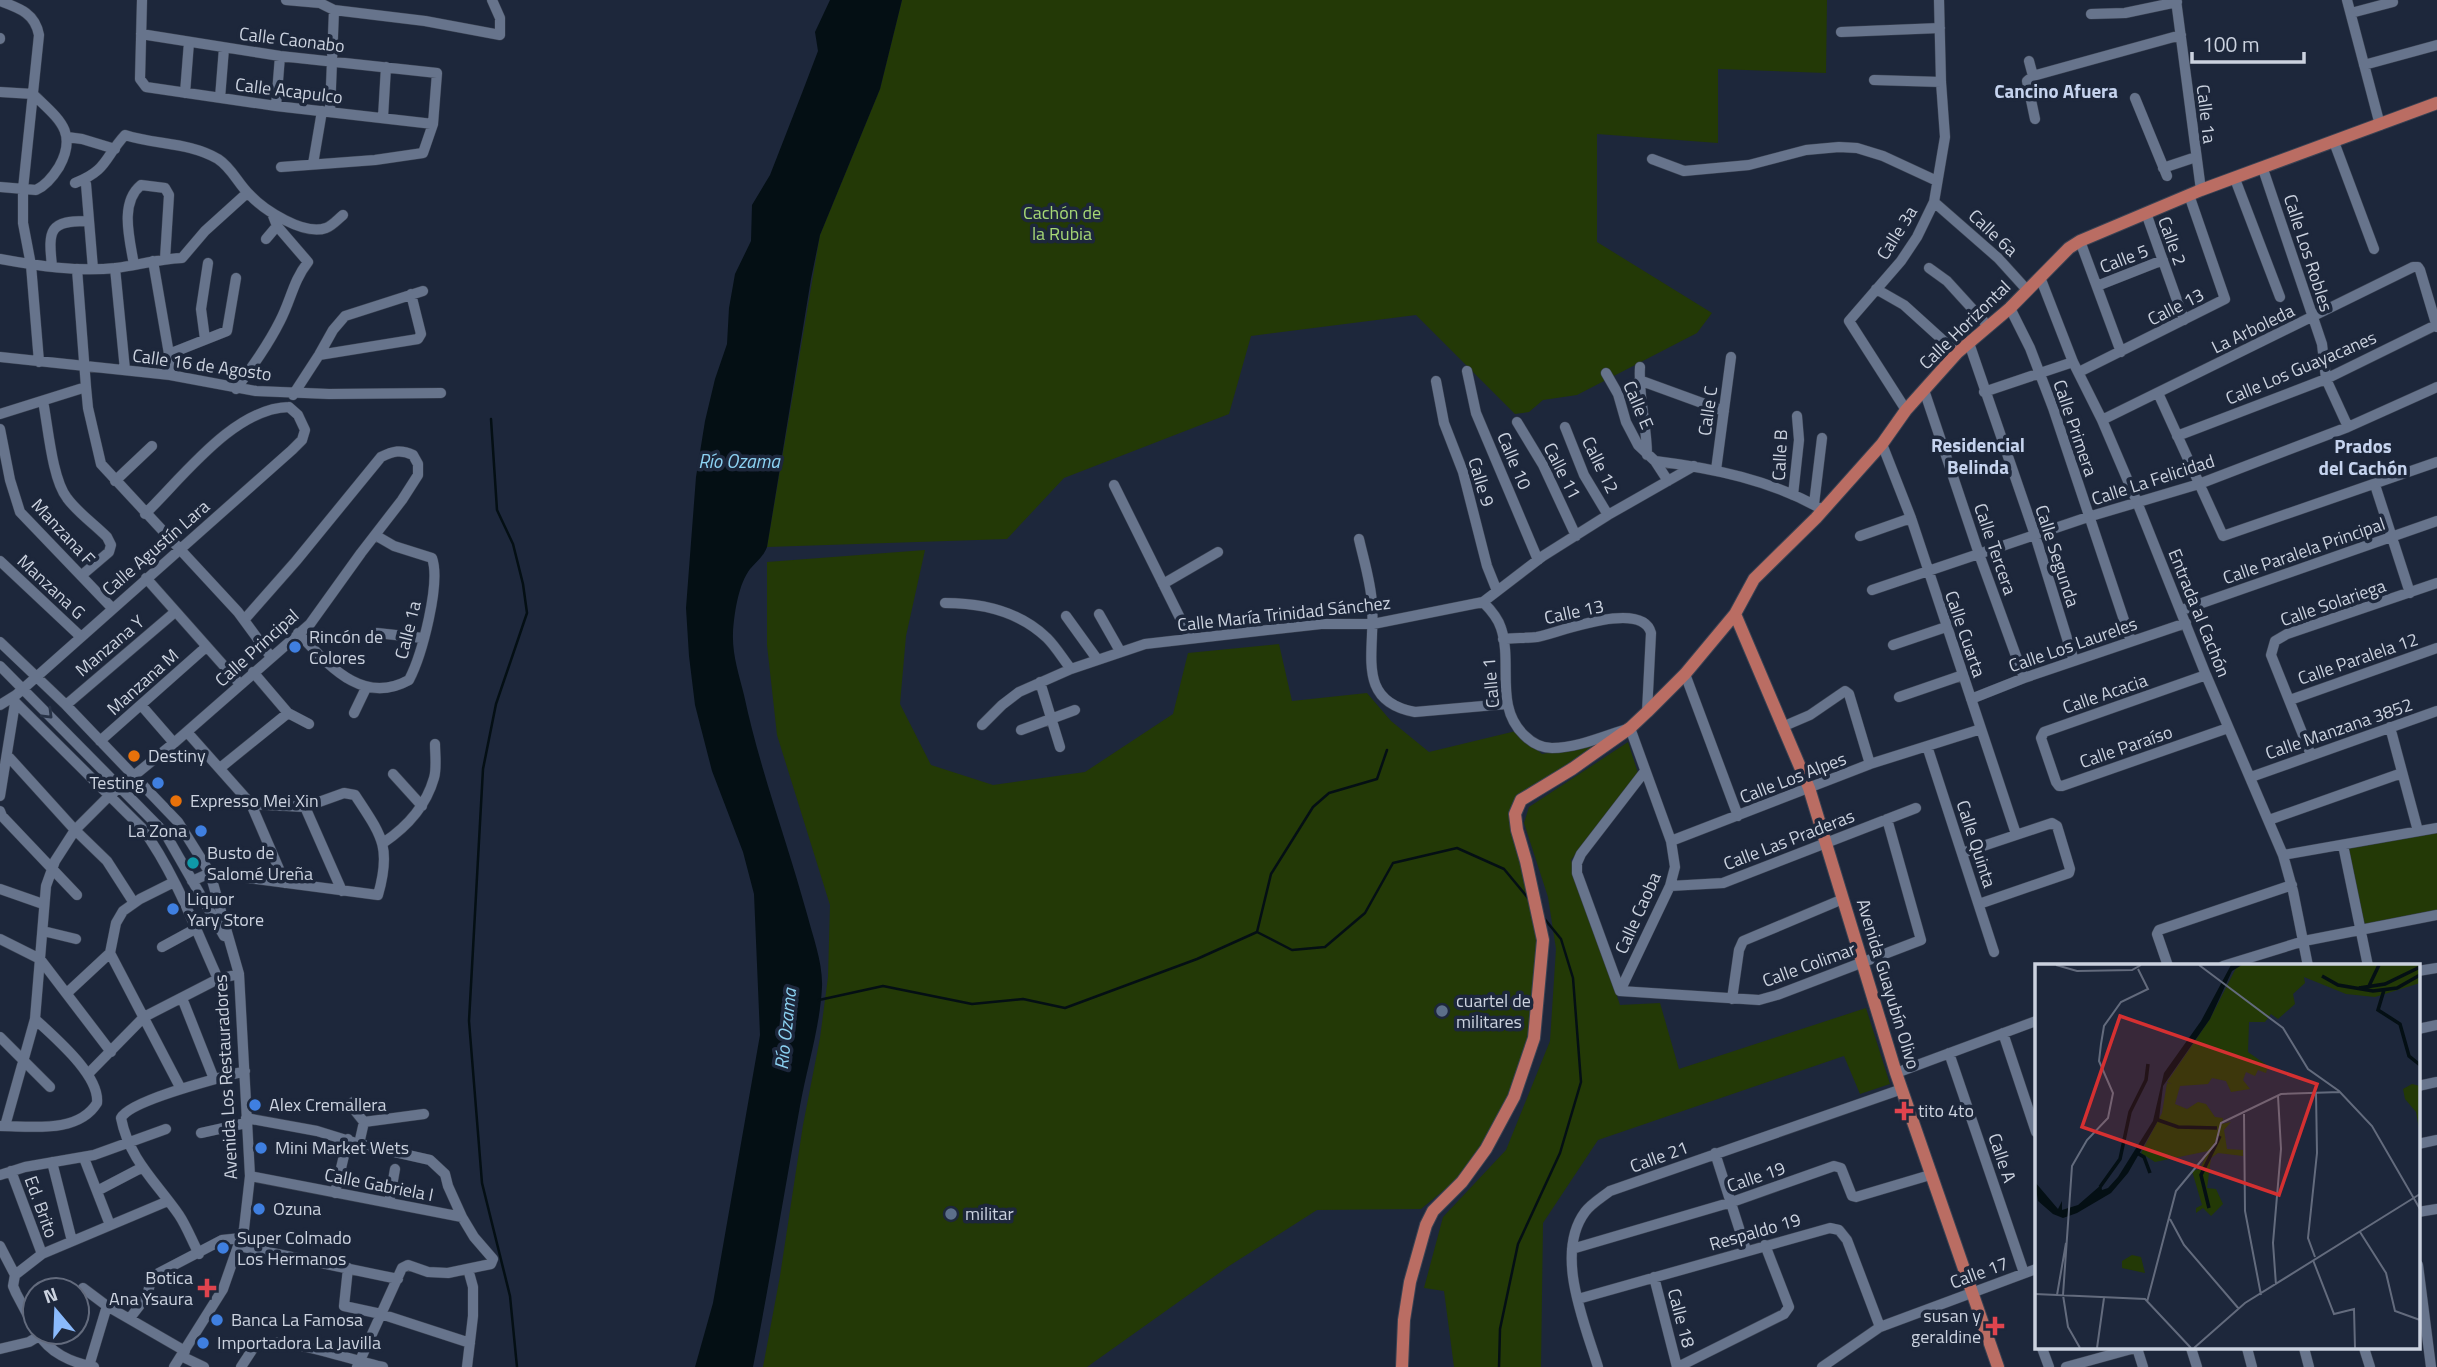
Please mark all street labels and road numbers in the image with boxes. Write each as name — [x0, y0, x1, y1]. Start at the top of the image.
street label: Calle Caonabo — [238, 20, 346, 59]
street label: Calle Acapulco — [234, 71, 344, 110]
street label: Calle 1a — [2189, 83, 2224, 145]
street label: Calle Los Robles — [2277, 191, 2340, 315]
street label: Calle 3a — [1869, 200, 1924, 265]
street label: Calle 6a — [1962, 203, 2024, 263]
street label: Calle 2 — [2151, 213, 2194, 269]
street label: Calle 5 — [2096, 237, 2152, 280]
street label: Calle Horizontal — [1913, 274, 2017, 376]
street label: Calle 13 — [2143, 281, 2209, 332]
street label: La Arboleda — [2207, 297, 2299, 360]
street label: Calle Los Guayacanes — [2221, 324, 2380, 412]
street label: Calle 16 de Agosto — [131, 341, 273, 388]
street label: Calle E — [1616, 376, 1661, 433]
street label: Calle Primera — [2046, 376, 2105, 480]
street label: Calle C — [1691, 384, 1724, 438]
street label: Calle 10 — [1490, 428, 1539, 494]
street label: Calle B — [1765, 429, 1794, 481]
street label: Calle 12 — [1575, 432, 1626, 498]
street label: Calle 11 — [1537, 438, 1588, 504]
street label: Calle La Felicidad — [2088, 447, 2218, 512]
street label: Calle 9 — [1461, 454, 1502, 510]
street label: Manzana F — [25, 492, 102, 571]
street label: Calle Agustín Lara — [96, 493, 215, 602]
street label: Calle Tercera — [1967, 499, 2024, 598]
street label: Calle Segunda — [2028, 501, 2087, 610]
street label: Calle Paralela Principal — [2219, 510, 2389, 591]
street label: Entrada al Cachón — [2161, 545, 2238, 681]
street label: Manzana G — [11, 548, 92, 625]
street label: Calle Solariega — [2276, 572, 2389, 633]
street label: Calle Cuarta — [1938, 587, 1993, 681]
street label: Calle María Trinidad Sánchez — [1176, 589, 1392, 638]
street label: Calle 13 — [1542, 592, 1606, 631]
street label: Calle 1a — [387, 598, 428, 662]
street label: Calle Principal — [209, 602, 305, 693]
street label: Manzana Y — [69, 608, 151, 683]
street label: Calle Los Laureles — [2005, 610, 2141, 679]
street label: Calle Paralela 12 — [2294, 625, 2422, 692]
street label: Manzana M — [101, 642, 185, 721]
street label: Calle 1 — [1475, 657, 1506, 709]
street label: Calle Acacia — [2059, 666, 2151, 721]
street label: Calle Manzana 3852 — [2262, 691, 2416, 766]
street label: Calle Paraíso — [2076, 718, 2176, 775]
street label: Calle Los Alpes — [1736, 745, 1850, 810]
street label: Calle Quinta — [1950, 797, 2003, 891]
street label: Calle Las Praderas — [1719, 802, 1858, 877]
street label: Calle Caoba — [1608, 868, 1668, 958]
street label: Avenida Guayubín Olivo — [1850, 895, 1927, 1072]
street label: Calle Colimar — [1758, 935, 1859, 994]
street label: Avenida Los Restauradores — [207, 974, 244, 1180]
street label: Calle A — [1981, 1129, 2024, 1187]
street label: Calle 21 — [1626, 1134, 1692, 1180]
street label: Calle 19 — [1723, 1154, 1789, 1199]
street label: Calle Gabriela I — [322, 1161, 436, 1208]
street label: Ed. Brito — [18, 1172, 65, 1242]
street label: Respaldo 19 — [1706, 1206, 1804, 1257]
street label: Calle 17 — [1946, 1250, 2012, 1296]
street label: Calle 18 — [1661, 1285, 1702, 1351]

